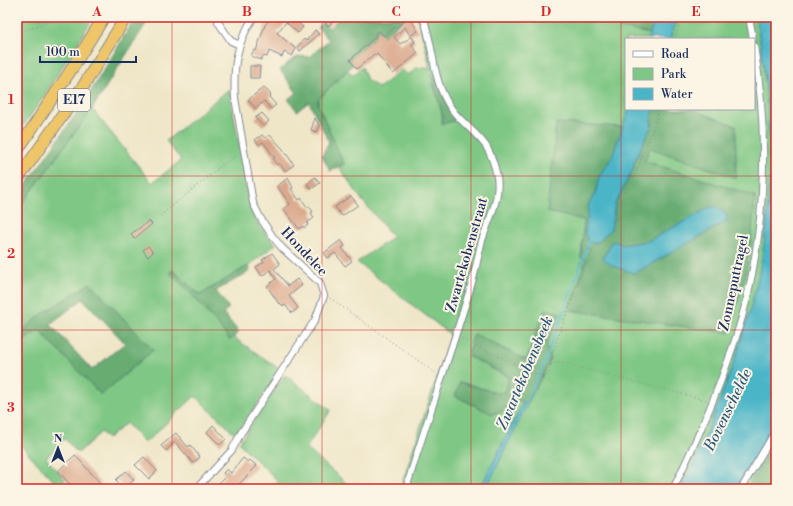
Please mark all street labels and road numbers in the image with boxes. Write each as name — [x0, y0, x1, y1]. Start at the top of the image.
road number: E17 — [58, 89, 90, 111]
street label: Zwartekobenstraat — [442, 195, 492, 315]
street label: Hondelee — [277, 224, 331, 280]
street label: Zonneputtragel — [715, 233, 753, 333]

